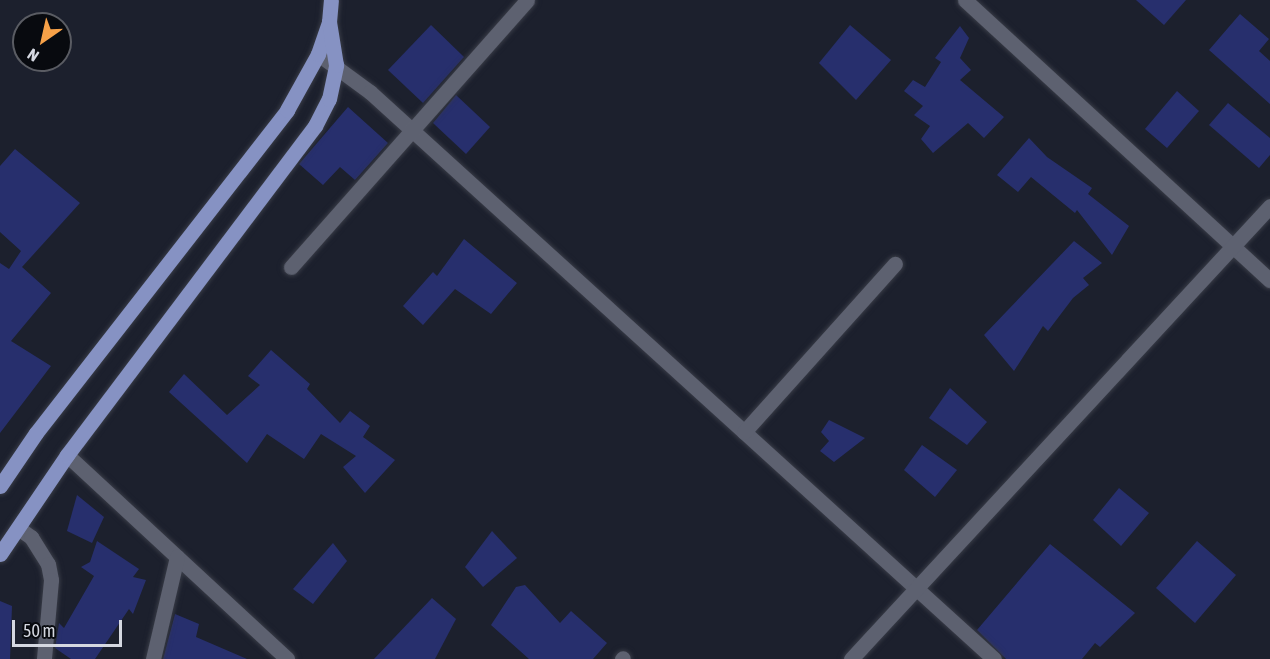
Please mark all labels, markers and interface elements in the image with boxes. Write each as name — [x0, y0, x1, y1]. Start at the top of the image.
north arrow — [12, 12, 72, 72]
text: N — [24, 45, 42, 65]
scale bar — [15, 608, 124, 646]
text: 50 m — [23, 620, 55, 641]

